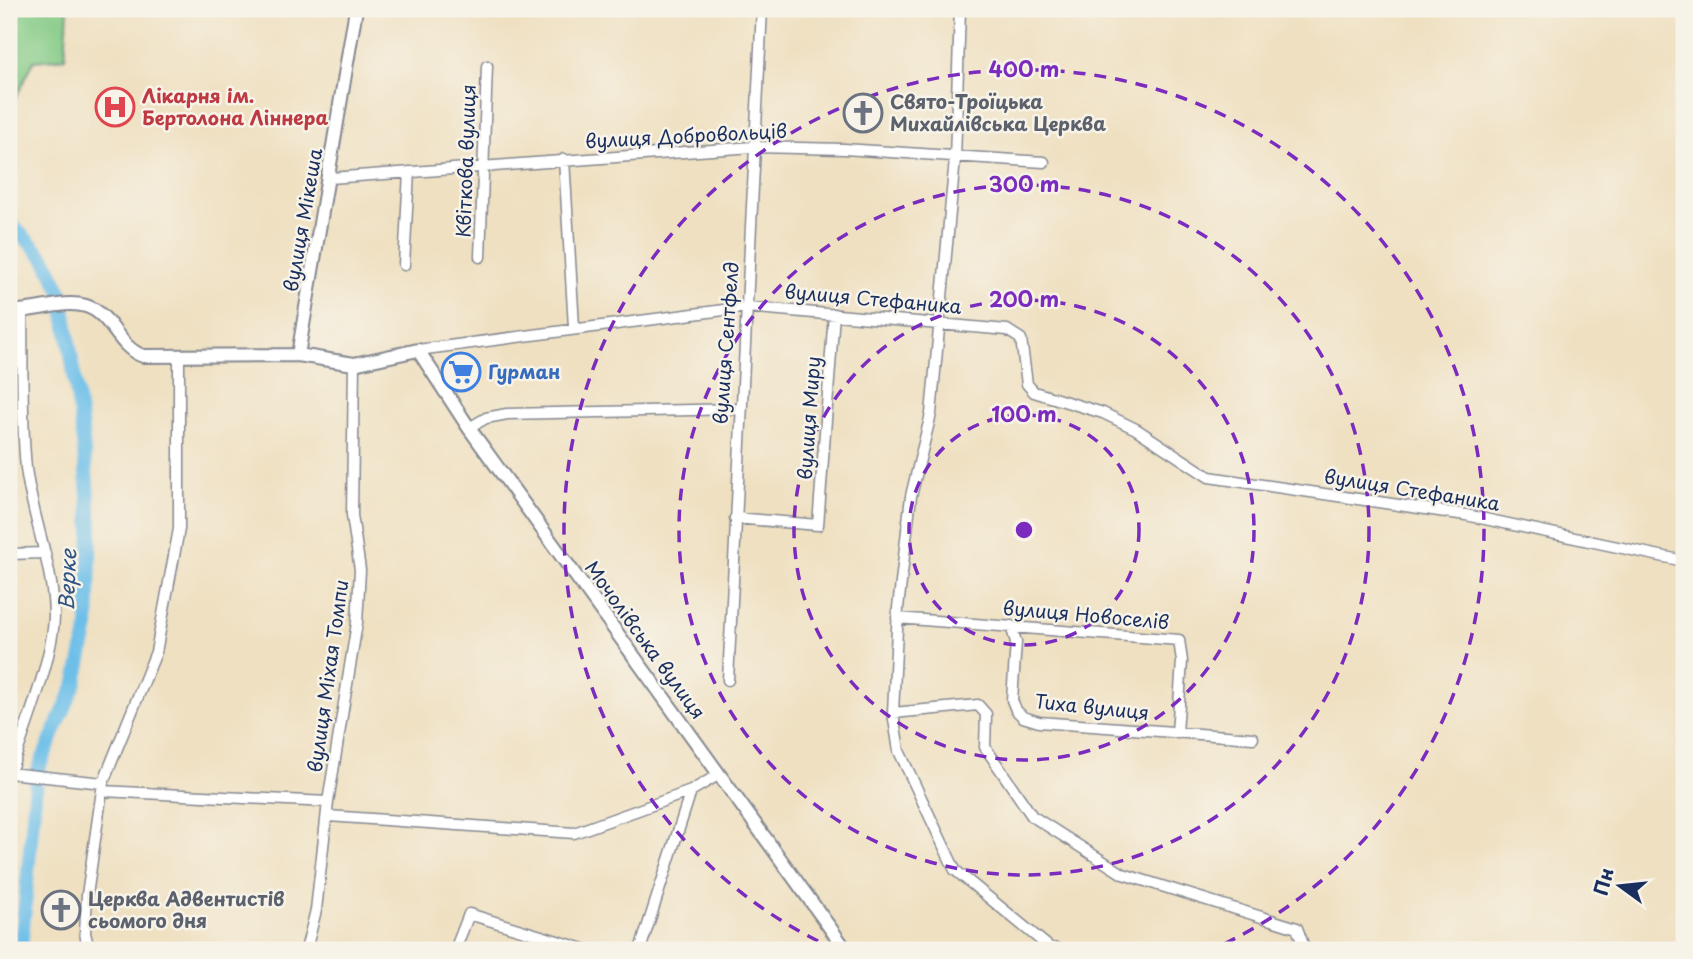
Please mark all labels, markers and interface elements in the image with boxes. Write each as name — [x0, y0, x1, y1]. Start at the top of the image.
text: 400 m — [989, 52, 1059, 84]
place label: Лікарня ім. Бертолона Ліннера — [142, 81, 329, 131]
street label: Квіткова вулиця — [448, 84, 482, 238]
hospital icon: Лікарня ім. Бертолона Ліннера — [94, 86, 136, 128]
place label: Свято-Троїцька Михайлівська Церква — [890, 87, 1106, 137]
church icon: Свято-Троїцька Михайлівська Церква — [842, 92, 884, 134]
street label: вулиця Добровольців — [584, 116, 788, 154]
street label: вулиця Мікеша — [276, 145, 328, 294]
text: 300 m — [989, 167, 1059, 199]
street label: вулиця Сентфелд — [705, 261, 745, 425]
street label: вулиця Стефаника — [783, 276, 963, 320]
text: 200 m — [989, 282, 1059, 314]
supermarket icon: Гурман — [440, 351, 482, 393]
street label: вулиця Миру — [790, 355, 826, 481]
place label: Гурман — [488, 357, 560, 385]
text: 100 m — [991, 397, 1057, 429]
street label: вулиця Стефаника — [1322, 461, 1502, 517]
centre of rings — [1012, 518, 1036, 542]
water label: Верке — [49, 547, 83, 611]
street label: Мочолівська вулиця — [579, 555, 713, 724]
street label: вулиця Міхая Томпи — [300, 578, 354, 774]
street label: вулиця Новоселів — [1002, 593, 1170, 635]
street label: Тиха вулиця — [1034, 686, 1151, 726]
north arrow — [1584, 850, 1654, 920]
text: Пн — [1586, 864, 1620, 898]
place label: Церква Адвентистів сьомого дня — [88, 884, 285, 934]
church icon: Церква Адвентистів сьомого дня — [40, 889, 82, 931]

